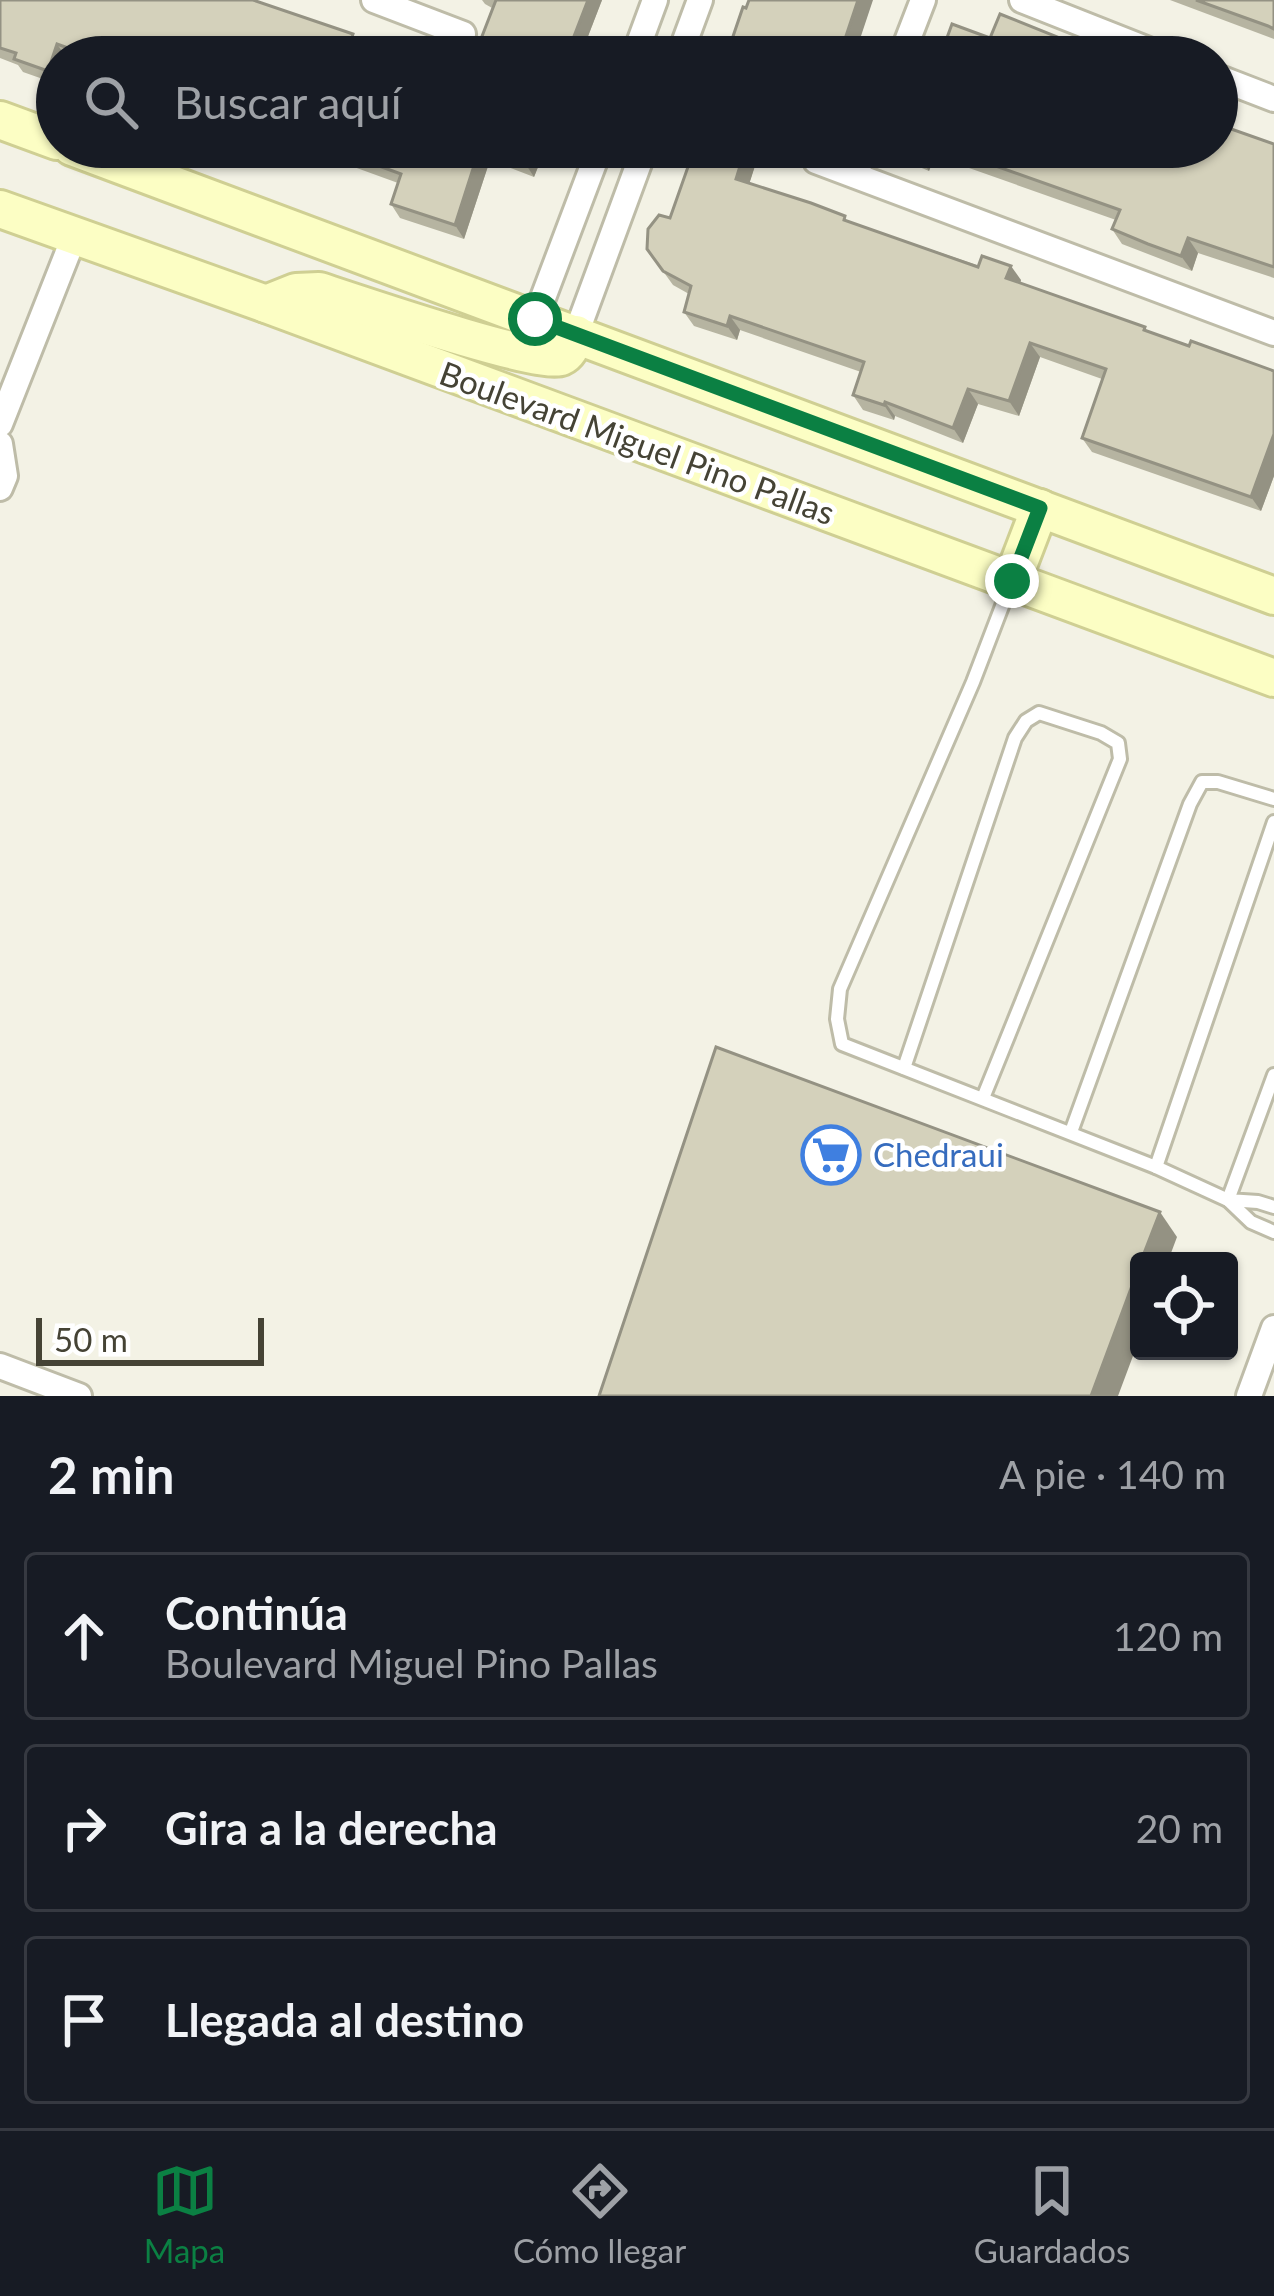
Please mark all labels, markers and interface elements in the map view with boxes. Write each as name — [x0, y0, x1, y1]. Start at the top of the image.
search box — [36, 36, 1238, 168]
icon: search — [78, 69, 144, 135]
text: Buscar aquí — [174, 75, 401, 129]
route start — [508, 292, 562, 346]
street label: Boulevard Miguel Pino Pallas — [435, 352, 840, 532]
route end — [985, 554, 1039, 608]
supermarket icon: Chedraui — [800, 1124, 862, 1186]
place label: Chedraui — [873, 1134, 1004, 1174]
map controls — [1130, 1252, 1238, 1360]
button: locate — [1130, 1252, 1238, 1360]
scale bar — [36, 1312, 264, 1365]
text: 50 m — [54, 1319, 128, 1359]
text: 2 min — [48, 1444, 174, 1505]
text: A pie · 140 m — [999, 1451, 1226, 1497]
text: Continúa — [165, 1586, 348, 1640]
icon: ahead — [51, 1603, 117, 1669]
text: 120 m — [1113, 1613, 1223, 1659]
text: Boulevard Miguel Pino Pallas — [165, 1640, 658, 1686]
icon: right — [51, 1795, 117, 1861]
text: Gira a la derecha — [165, 1801, 498, 1855]
text: 20 m — [1136, 1805, 1223, 1851]
icon: arrive — [51, 1987, 117, 2053]
text: Llegada al destino — [165, 1993, 524, 2047]
tab: Mapa — [144, 2158, 225, 2270]
tab: Cómo llegar — [513, 2158, 686, 2270]
tab: Guardados — [974, 2158, 1130, 2270]

